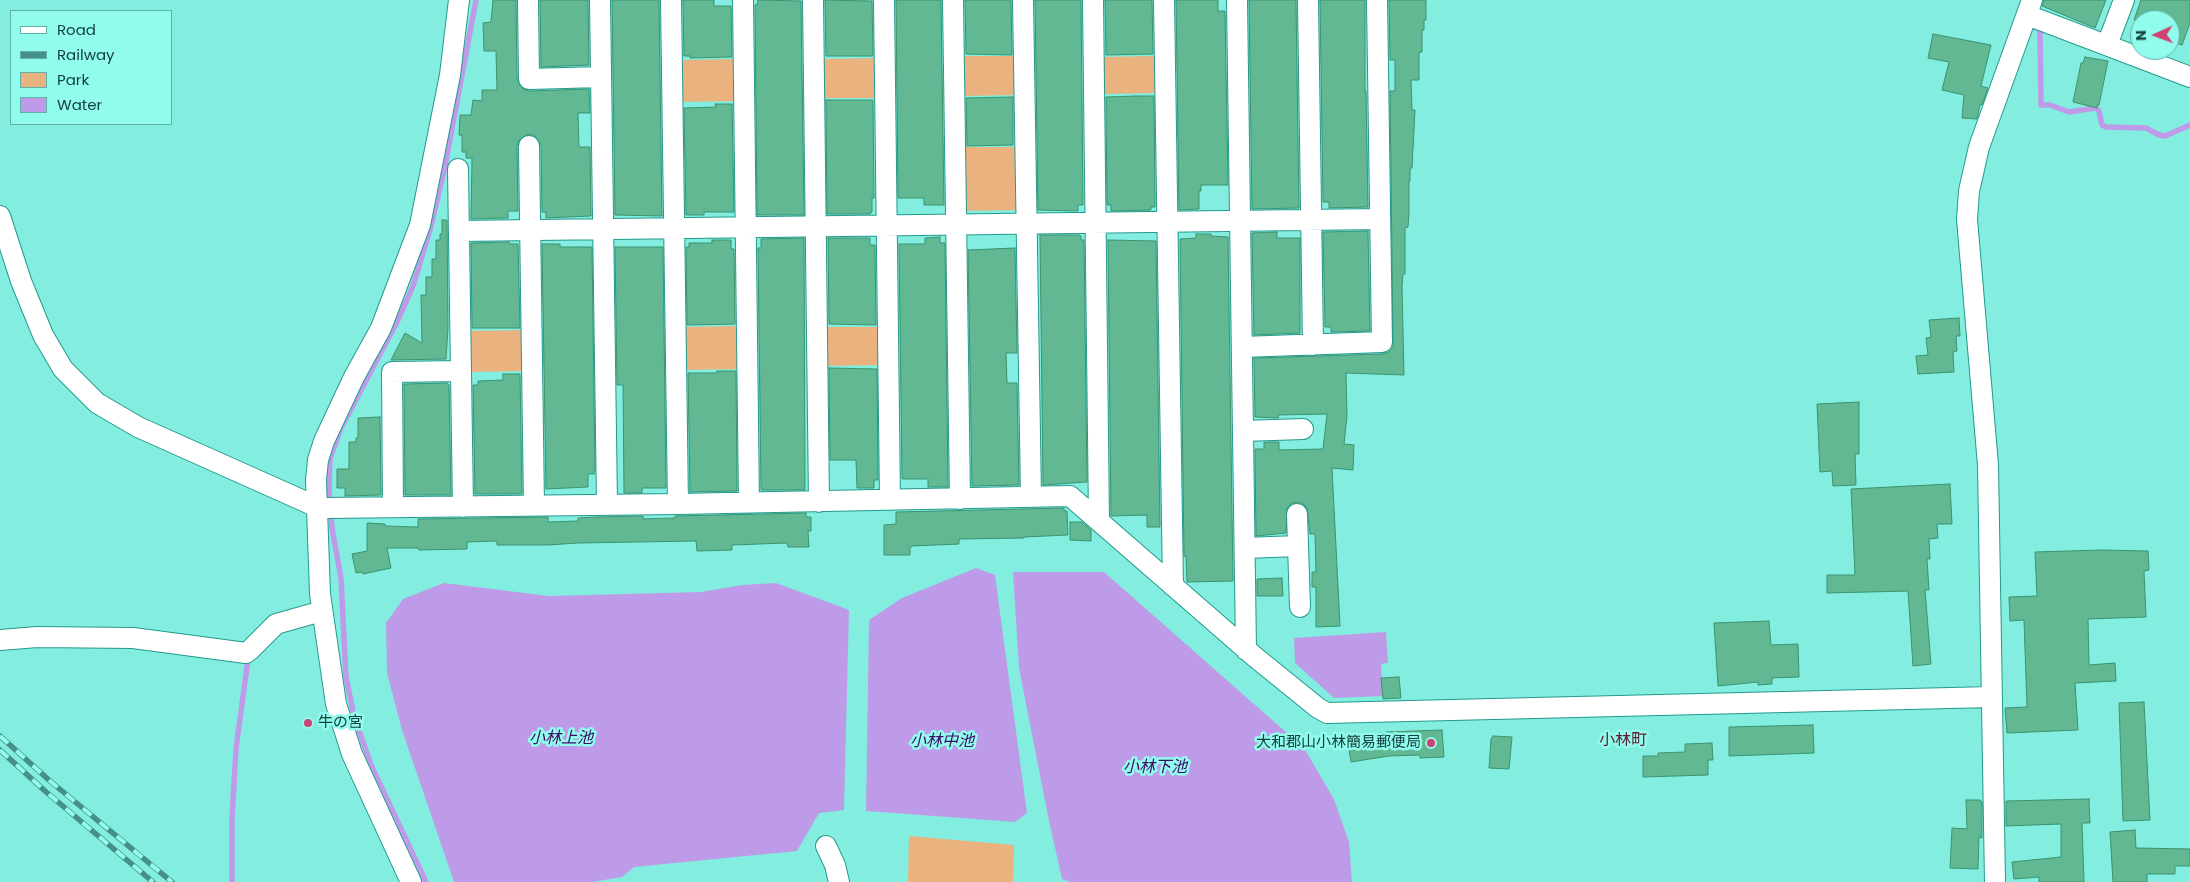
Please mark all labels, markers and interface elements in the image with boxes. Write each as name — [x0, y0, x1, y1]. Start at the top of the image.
legend — [10, 10, 172, 125]
north arrow — [2130, 10, 2180, 60]
text: Road — [57, 19, 96, 40]
text: N — [2131, 30, 2151, 41]
text: Railway — [57, 44, 115, 65]
text: Park — [57, 69, 89, 90]
text: Water — [57, 94, 102, 115]
place label: 牛の宮 — [318, 714, 363, 732]
marker: 牛の宮 — [302, 717, 314, 729]
water label: 小林上池 — [529, 729, 593, 749]
district label: 小林町 — [1599, 731, 1647, 751]
water label: 小林中池 — [910, 732, 974, 752]
place label: 大和郡山小林簡易郵便局 — [1256, 734, 1421, 752]
marker: 大和郡山小林簡易郵便局 — [1425, 737, 1437, 749]
water label: 小林下池 — [1123, 758, 1187, 778]

